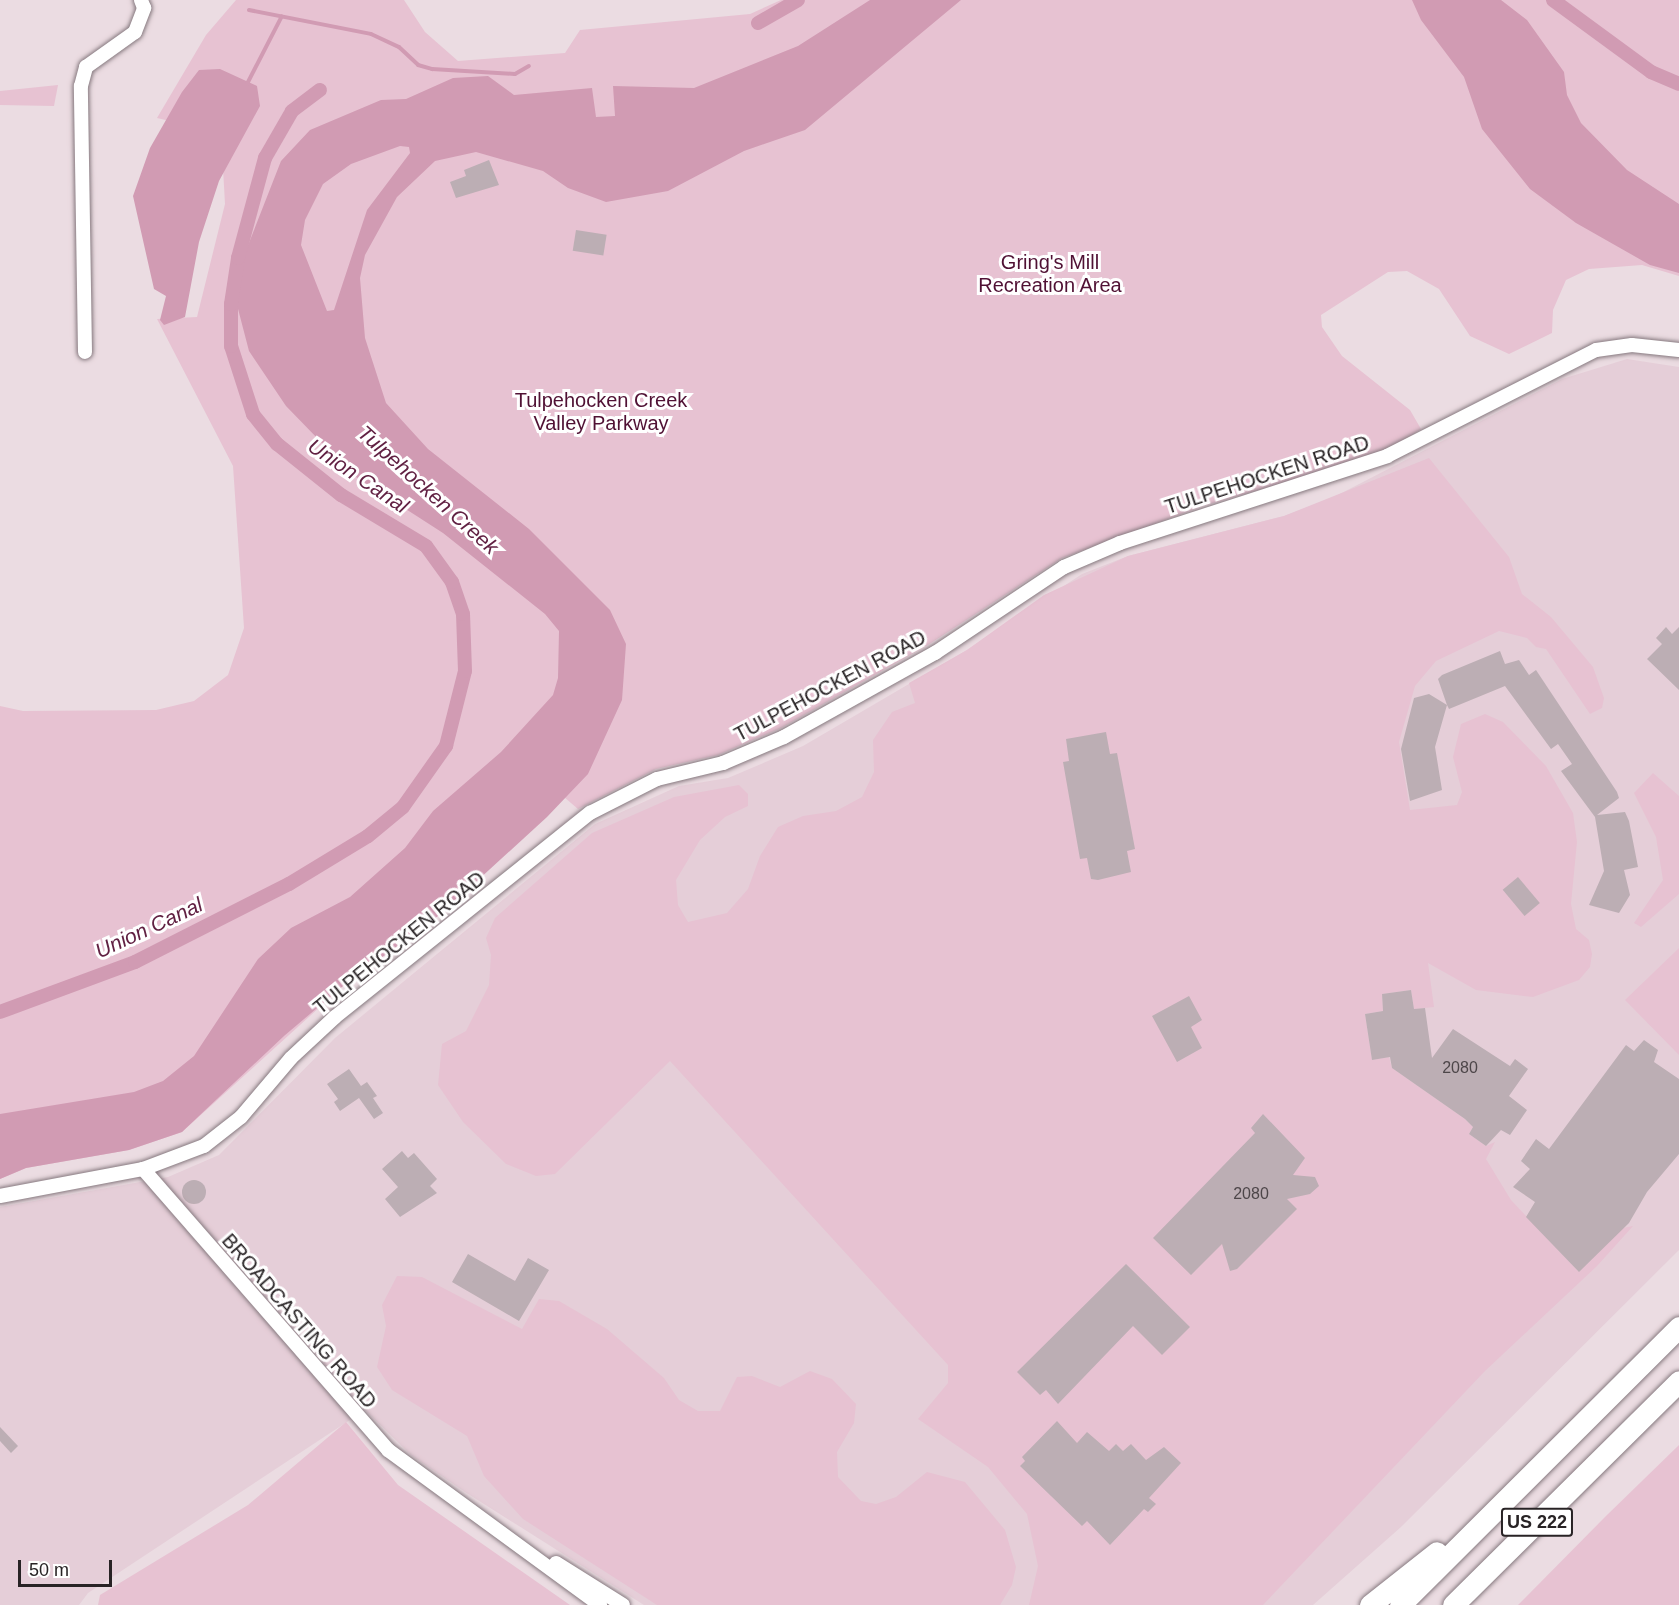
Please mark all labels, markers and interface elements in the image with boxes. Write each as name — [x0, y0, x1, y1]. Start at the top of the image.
park label: Gring's Mill Recreation Area — [978, 251, 1122, 298]
park label: Tulpehocken Creek Valley Parkway — [515, 388, 687, 435]
water label: Tulpehocken Creek — [352, 420, 504, 560]
street label: TULPEHOCKEN ROAD — [1162, 431, 1372, 519]
water label: Union Canal — [303, 433, 413, 519]
street label: TULPEHOCKEN ROAD — [730, 625, 930, 747]
street label: TULPEHOCKEN ROAD — [309, 867, 489, 1019]
water label: Union Canal — [91, 892, 207, 964]
house number: 2080 — [1442, 1058, 1478, 1078]
house number: 2080 — [1233, 1184, 1269, 1204]
street label: BROADCASTING ROAD — [217, 1229, 381, 1413]
road number: US 222 — [1500, 1507, 1574, 1537]
scale bar — [21, 1548, 116, 1586]
text: 50 m — [29, 1560, 69, 1580]

